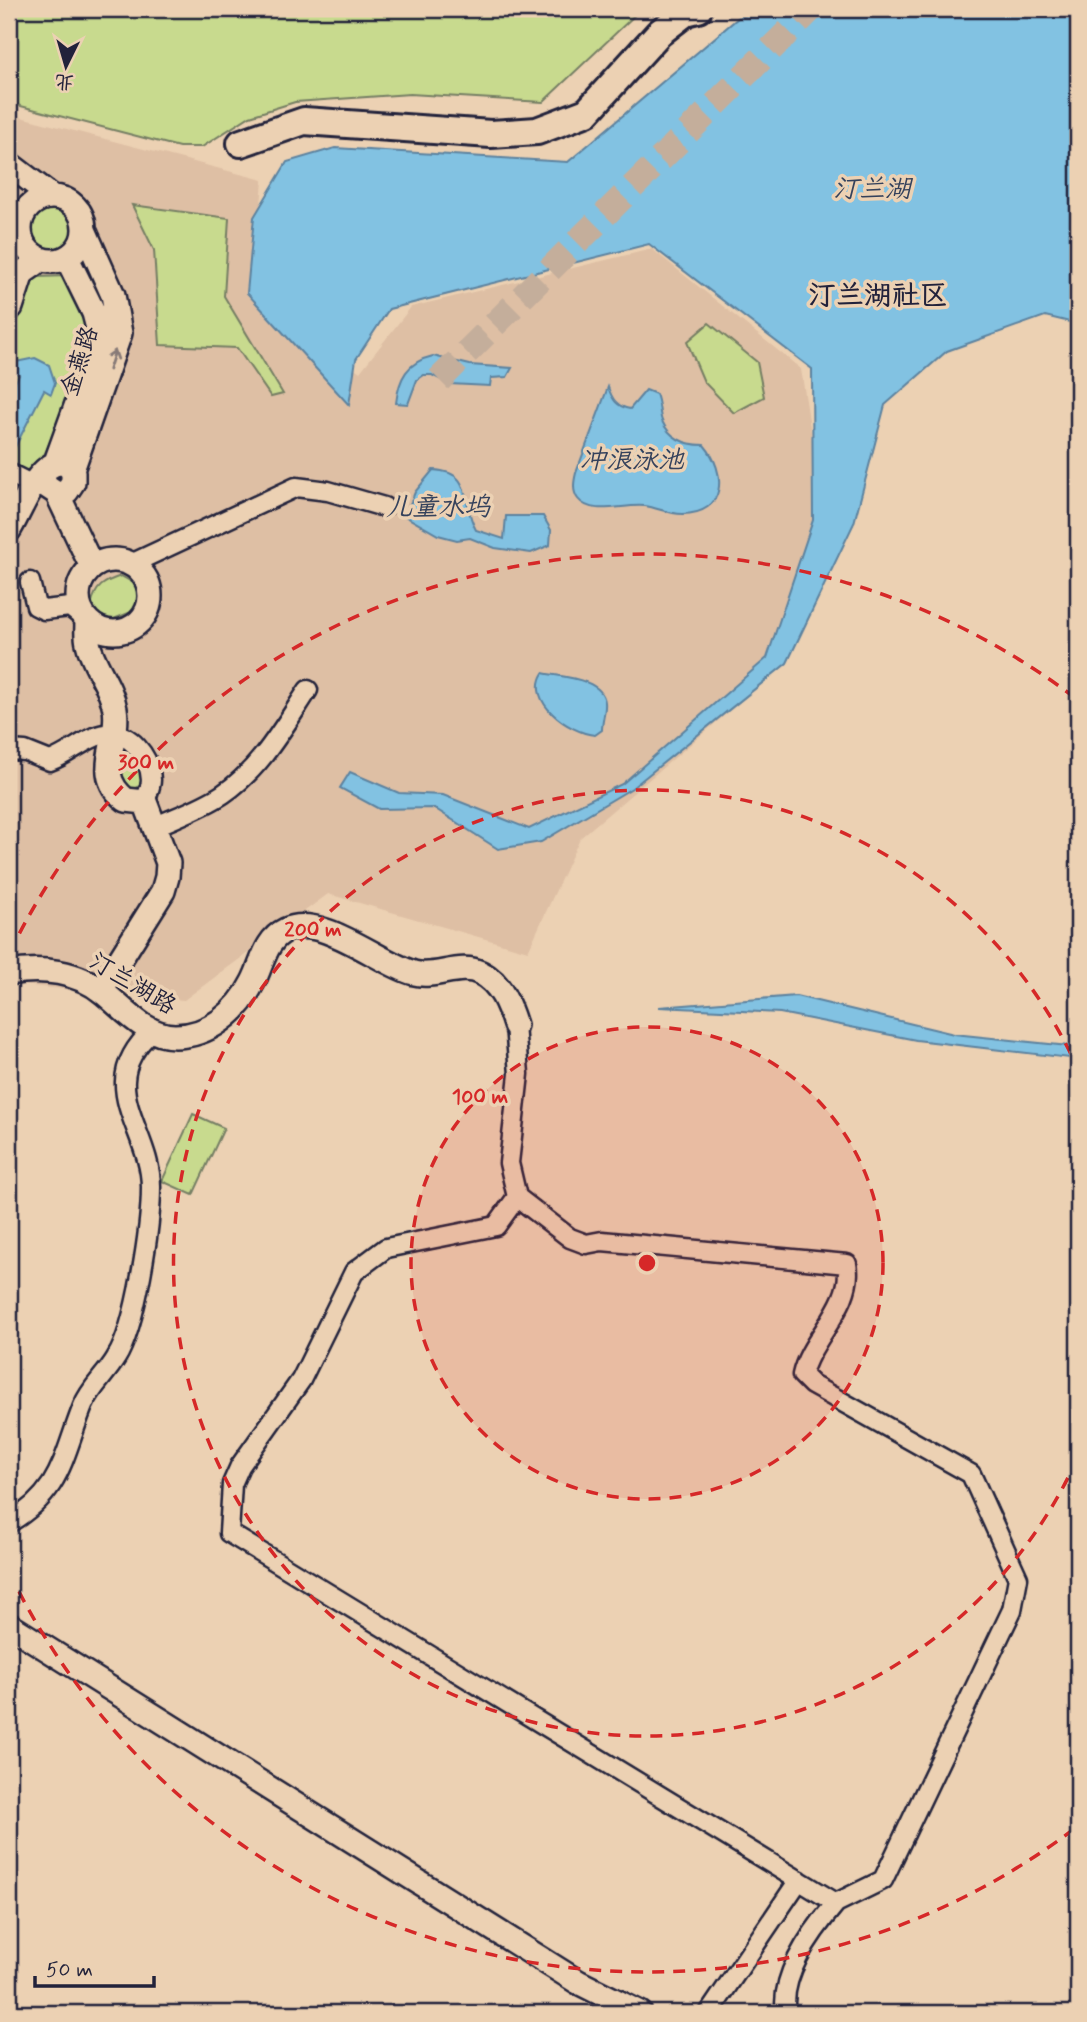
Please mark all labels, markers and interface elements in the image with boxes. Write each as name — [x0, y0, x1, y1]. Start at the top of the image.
north arrow — [32, 32, 102, 102]
text: 北 — [54, 68, 75, 95]
water label: 汀兰湖 — [833, 173, 914, 207]
district label: 汀兰湖社区 — [808, 278, 948, 315]
street label: 金燕路 — [55, 322, 106, 400]
one-way arrow — [106, 349, 119, 371]
water label: 冲浪泳池 — [580, 444, 685, 478]
water label: 儿童水坞 — [386, 491, 491, 525]
text: 300 m — [118, 749, 175, 777]
text: 200 m — [284, 916, 342, 944]
street label: 汀兰湖路 — [83, 946, 181, 1022]
text: 100 m — [452, 1083, 508, 1111]
centre of rings — [635, 1251, 659, 1275]
scale bar — [35, 1945, 154, 1989]
text: 50 m — [46, 1956, 93, 1984]

